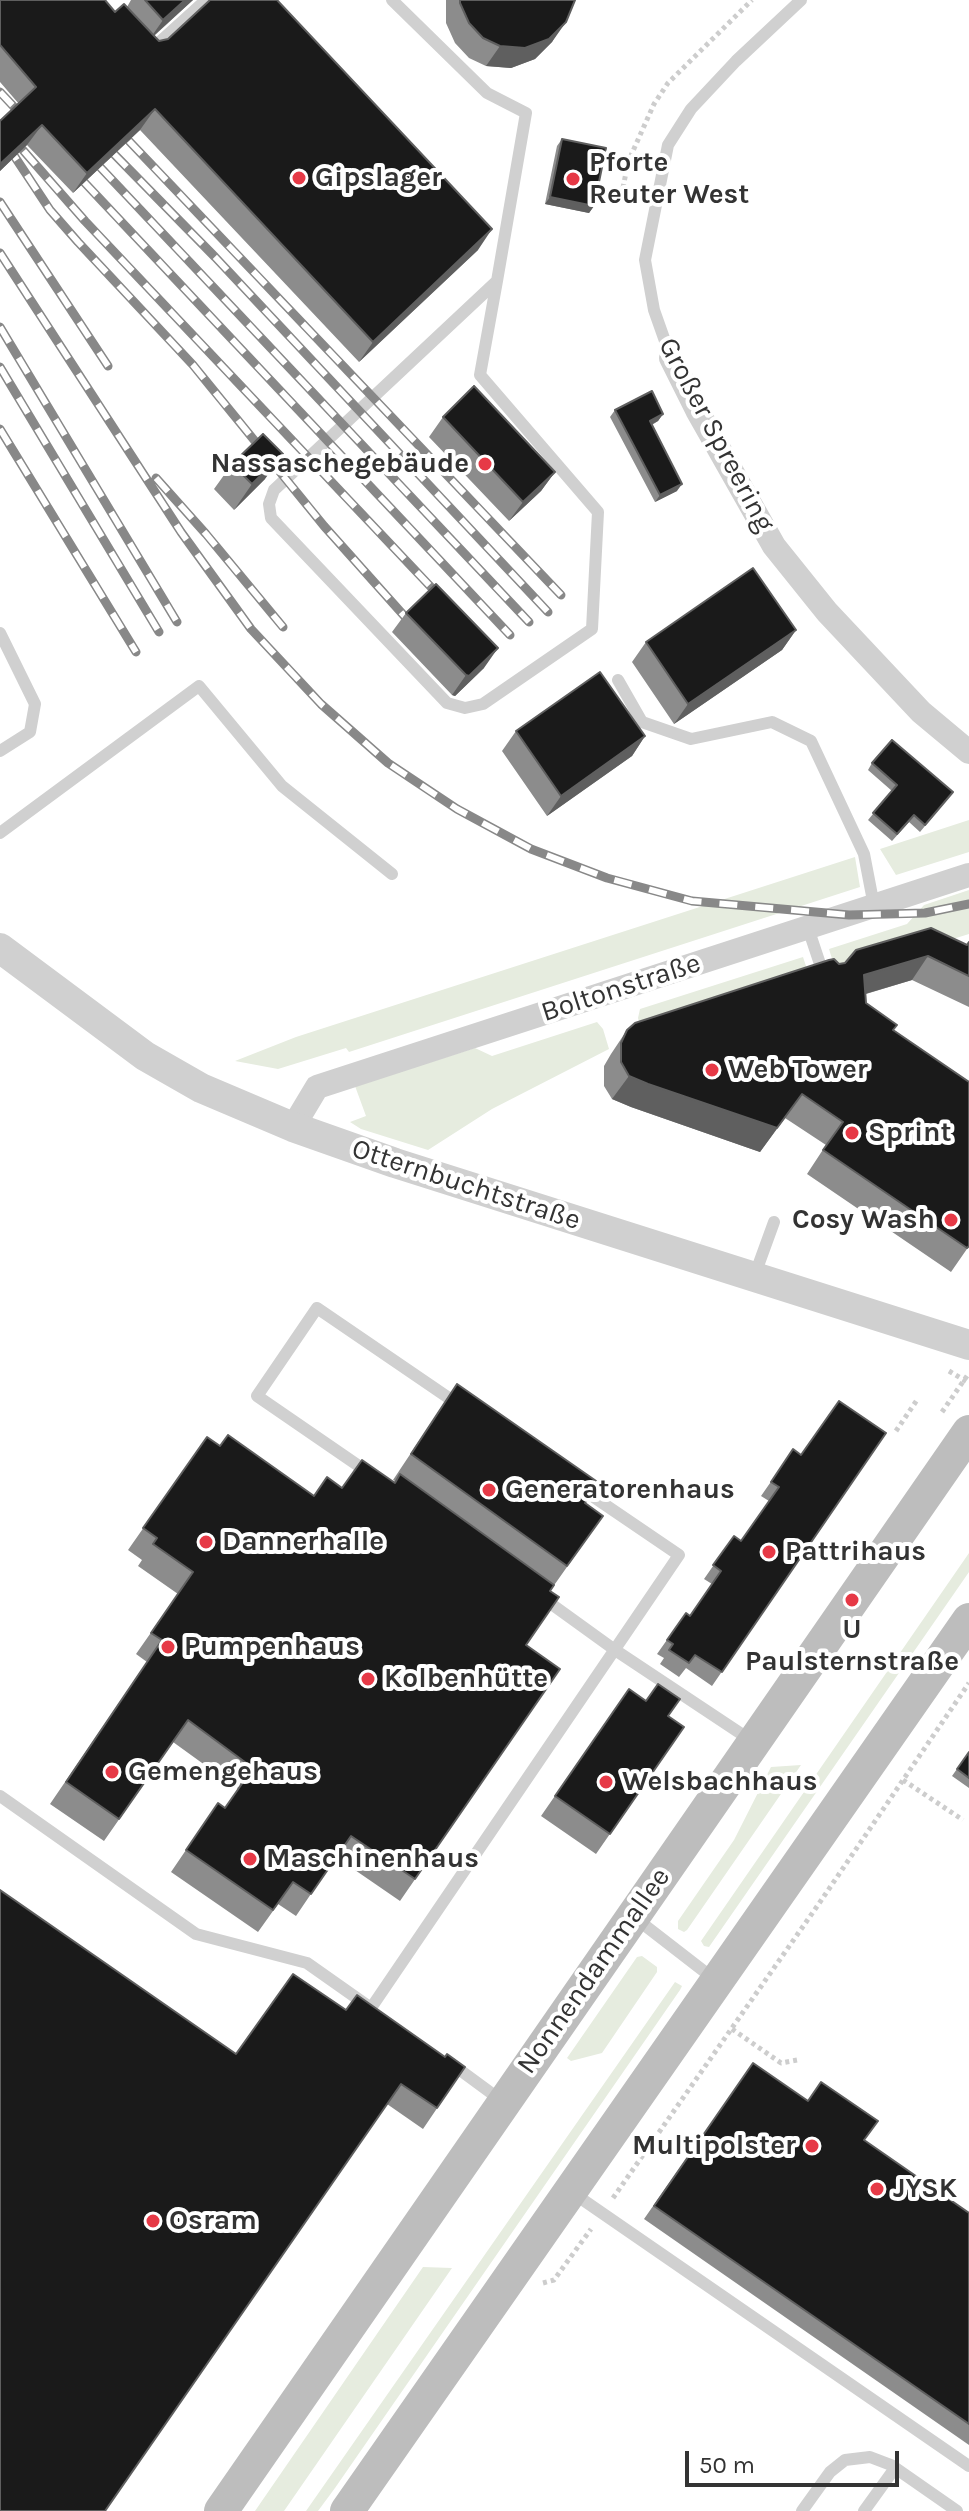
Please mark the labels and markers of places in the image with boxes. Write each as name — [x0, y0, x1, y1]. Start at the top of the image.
place label: Pforte Reuter West — [589, 146, 749, 212]
place label: Gipslager — [315, 161, 442, 195]
marker: Gipslager — [290, 169, 308, 187]
marker: Pforte Reuter West — [564, 170, 582, 188]
place label: Nassaschegebäude — [210, 447, 469, 481]
marker: Nassaschegebäude — [476, 455, 494, 473]
place label: Web Tower — [728, 1053, 868, 1087]
marker: Web Tower — [703, 1061, 721, 1079]
place label: Sprint — [868, 1116, 952, 1150]
marker: Sprint — [843, 1124, 861, 1142]
place label: Cosy Wash — [792, 1203, 935, 1237]
marker: Cosy Wash — [942, 1211, 960, 1229]
place label: Generatorenhaus — [505, 1473, 735, 1507]
marker: Generatorenhaus — [480, 1481, 498, 1499]
place label: Dannerhalle — [222, 1525, 384, 1559]
marker: Dannerhalle — [197, 1533, 215, 1551]
place label: Pattrihaus — [785, 1535, 926, 1569]
marker: Pattrihaus — [760, 1543, 778, 1561]
marker: U Paulsternstraße — [843, 1591, 861, 1609]
place label: U Paulsternstraße — [745, 1613, 959, 1679]
place label: Pumpenhaus — [184, 1630, 360, 1664]
marker: Pumpenhaus — [159, 1638, 177, 1656]
place label: Kolbenhütte — [384, 1662, 548, 1696]
marker: Kolbenhütte — [359, 1670, 377, 1688]
place label: Gemengehaus — [128, 1755, 318, 1789]
marker: Gemengehaus — [103, 1763, 121, 1781]
place label: Welsbachhaus — [622, 1765, 818, 1799]
marker: Welsbachhaus — [597, 1773, 615, 1791]
place label: Maschinenhaus — [266, 1842, 479, 1876]
marker: Maschinenhaus — [241, 1850, 259, 1868]
place label: Multipolster — [632, 2129, 796, 2163]
marker: Multipolster — [803, 2137, 821, 2155]
place label: JYSK — [893, 2172, 957, 2206]
marker: JYSK — [868, 2180, 886, 2198]
place label: Osram — [169, 2204, 257, 2238]
marker: Osram — [144, 2212, 162, 2230]

